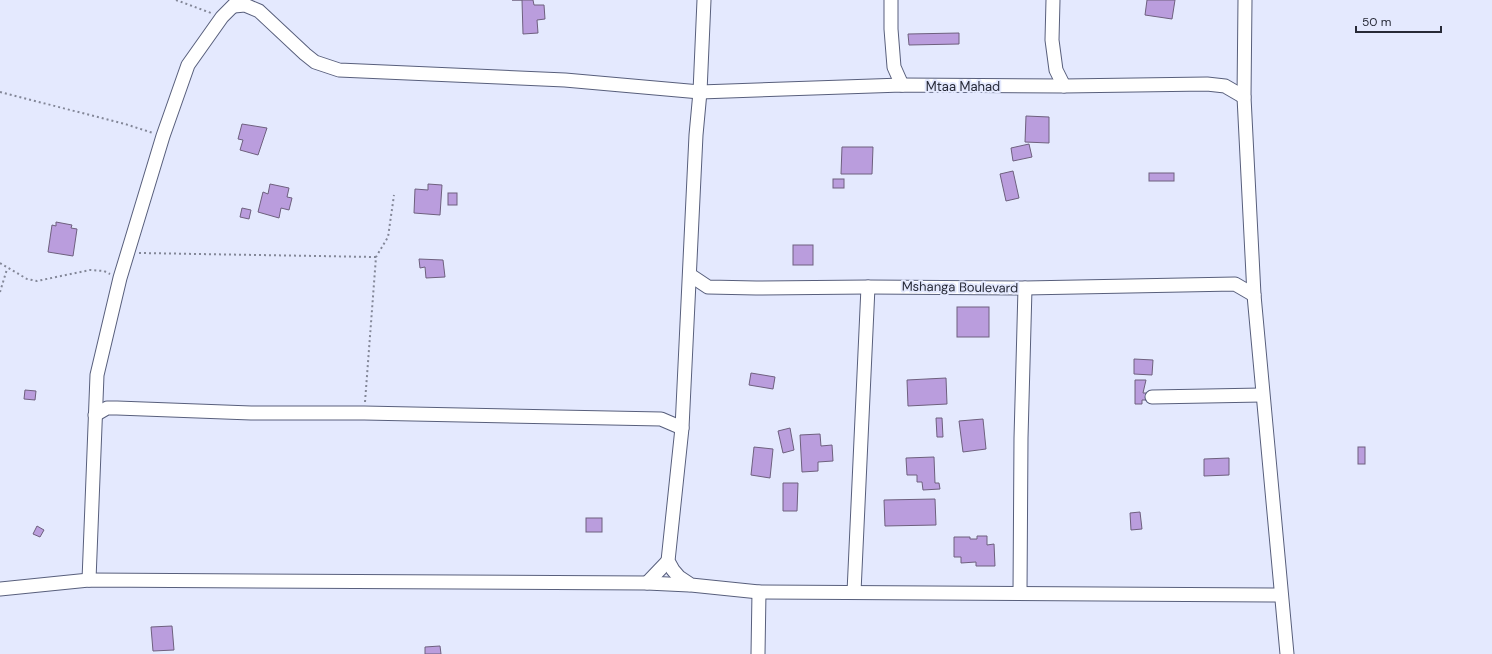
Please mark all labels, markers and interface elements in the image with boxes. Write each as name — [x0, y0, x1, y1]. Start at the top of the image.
scale bar — [1356, 8, 1441, 34]
text: 50 m — [1362, 14, 1391, 30]
street label: Mtaa Mahad — [926, 78, 1000, 95]
street label: Mshanga Boulevard — [902, 277, 1018, 297]

